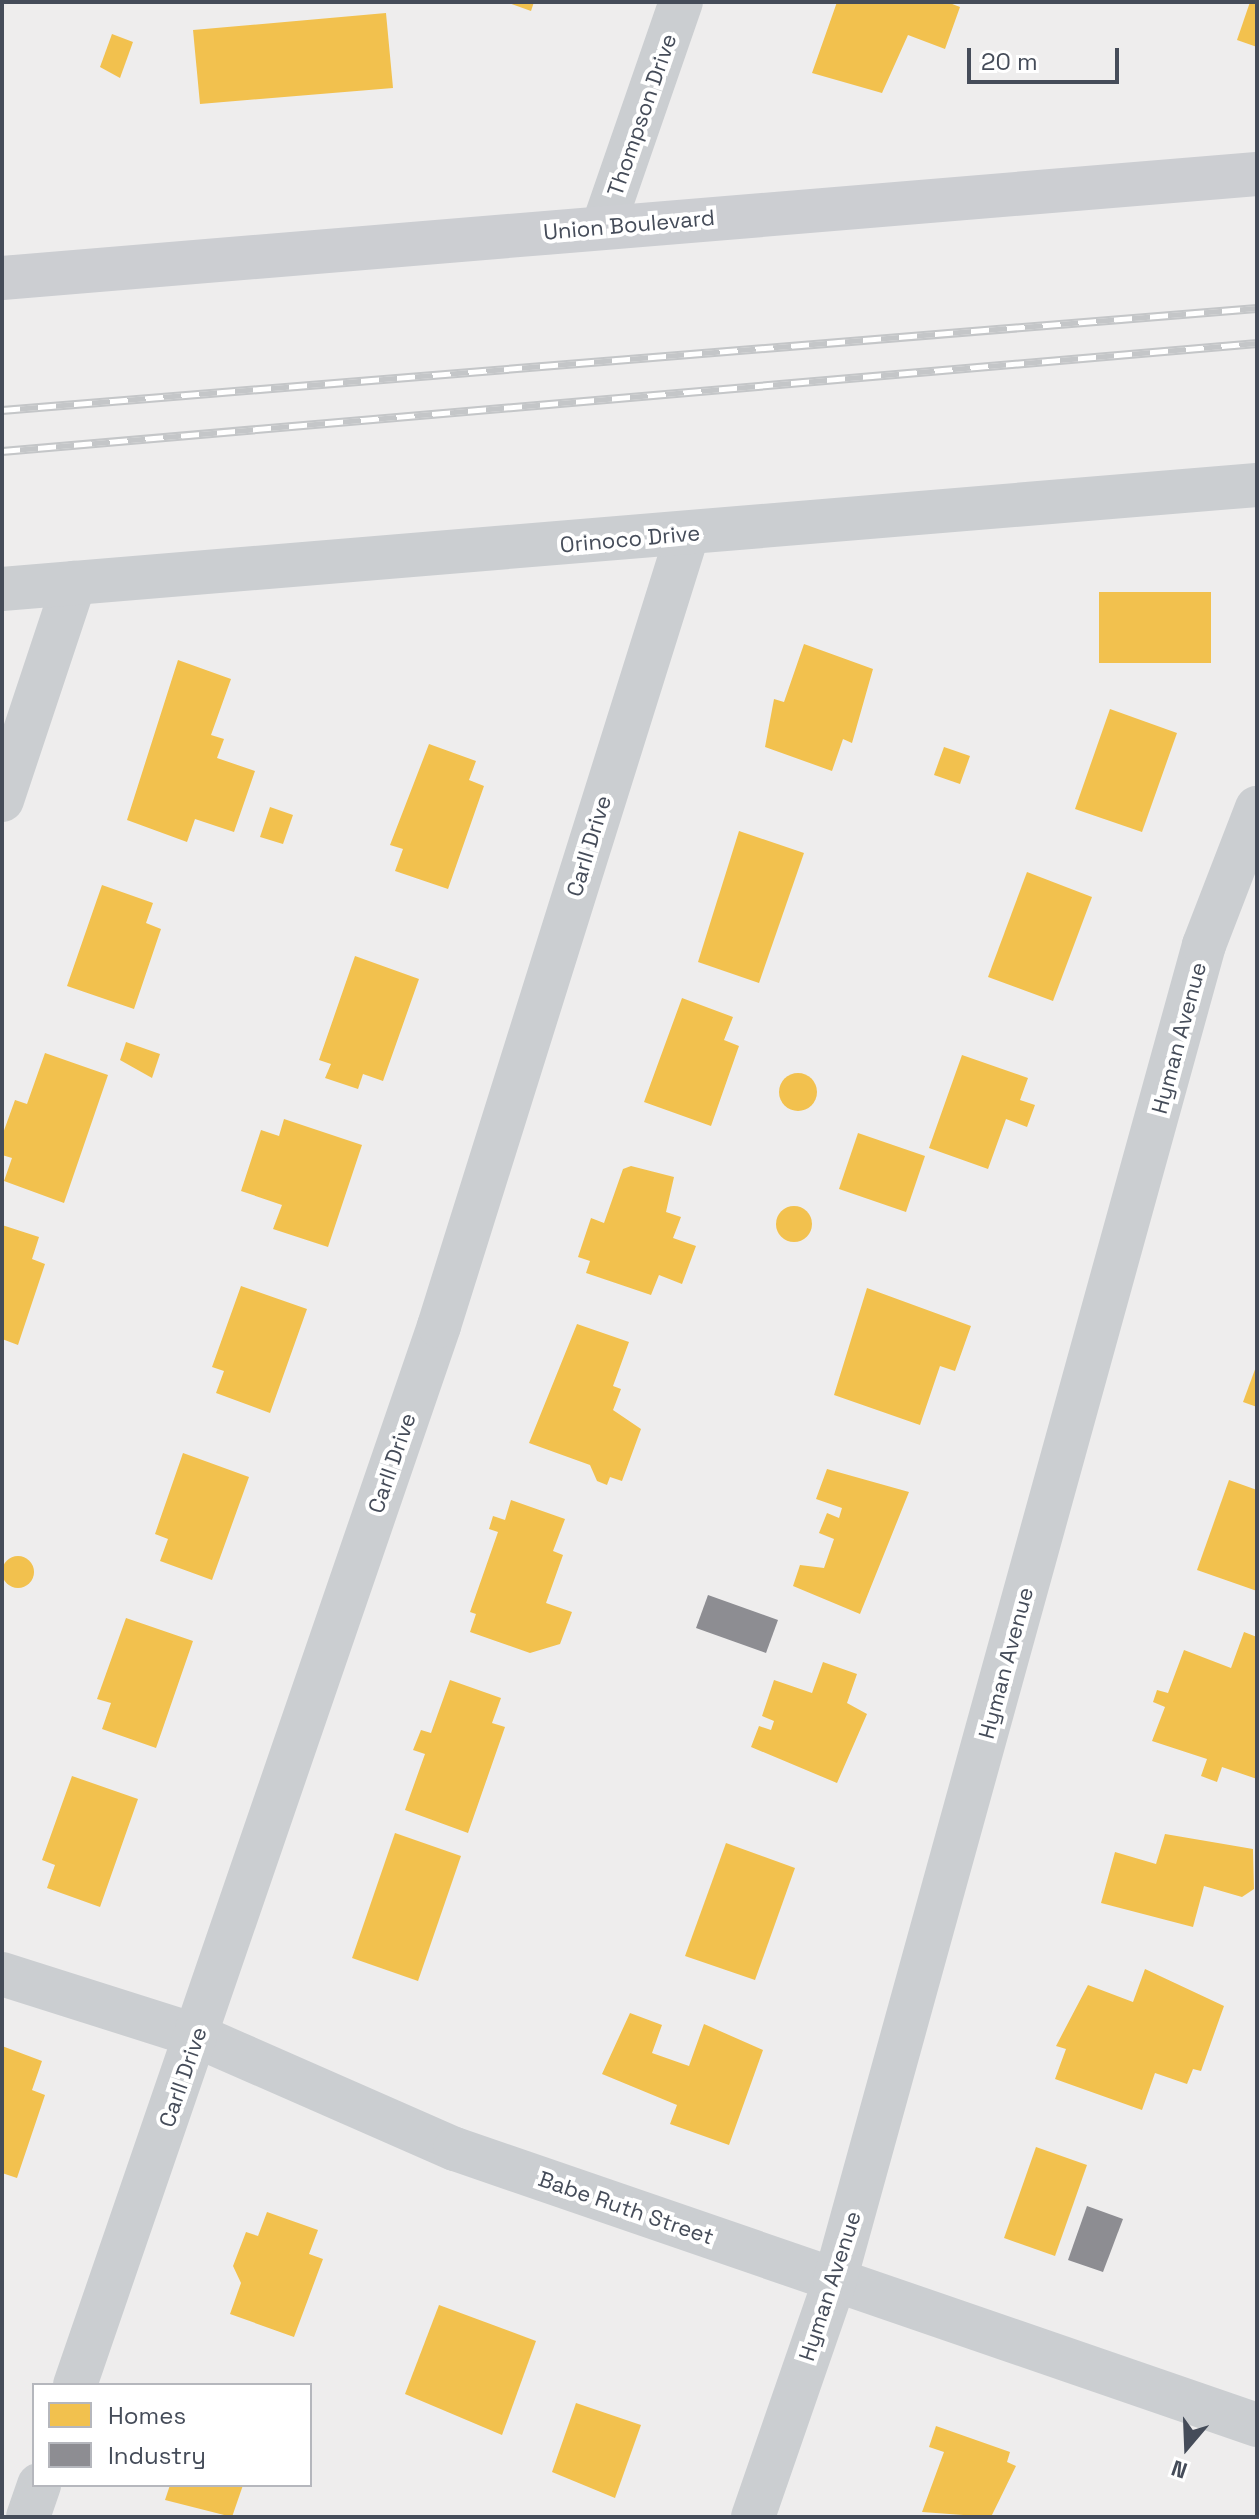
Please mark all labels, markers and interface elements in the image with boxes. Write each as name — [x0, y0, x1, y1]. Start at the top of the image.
street label: Thompson Drive — [602, 30, 682, 200]
scale bar — [971, 32, 1123, 82]
text: 20 m — [981, 46, 1038, 77]
street label: Union Boulevard — [542, 204, 716, 246]
street label: Orinoco Drive — [559, 520, 701, 558]
street label: Carll Drive — [561, 792, 617, 900]
street label: Hyman Avenue — [1146, 959, 1212, 1117]
street label: Carll Drive — [363, 1409, 421, 1517]
street label: Hyman Avenue — [973, 1584, 1039, 1742]
street label: Carll Drive — [154, 2023, 212, 2131]
street label: Babe Ruth Street — [535, 2166, 717, 2250]
street label: Hyman Avenue — [793, 2208, 867, 2364]
legend — [32, 2383, 312, 2487]
text: Homes — [108, 2400, 186, 2431]
north arrow — [1147, 2407, 1227, 2487]
text: Industry — [108, 2440, 206, 2471]
text: N — [1168, 2454, 1191, 2485]

